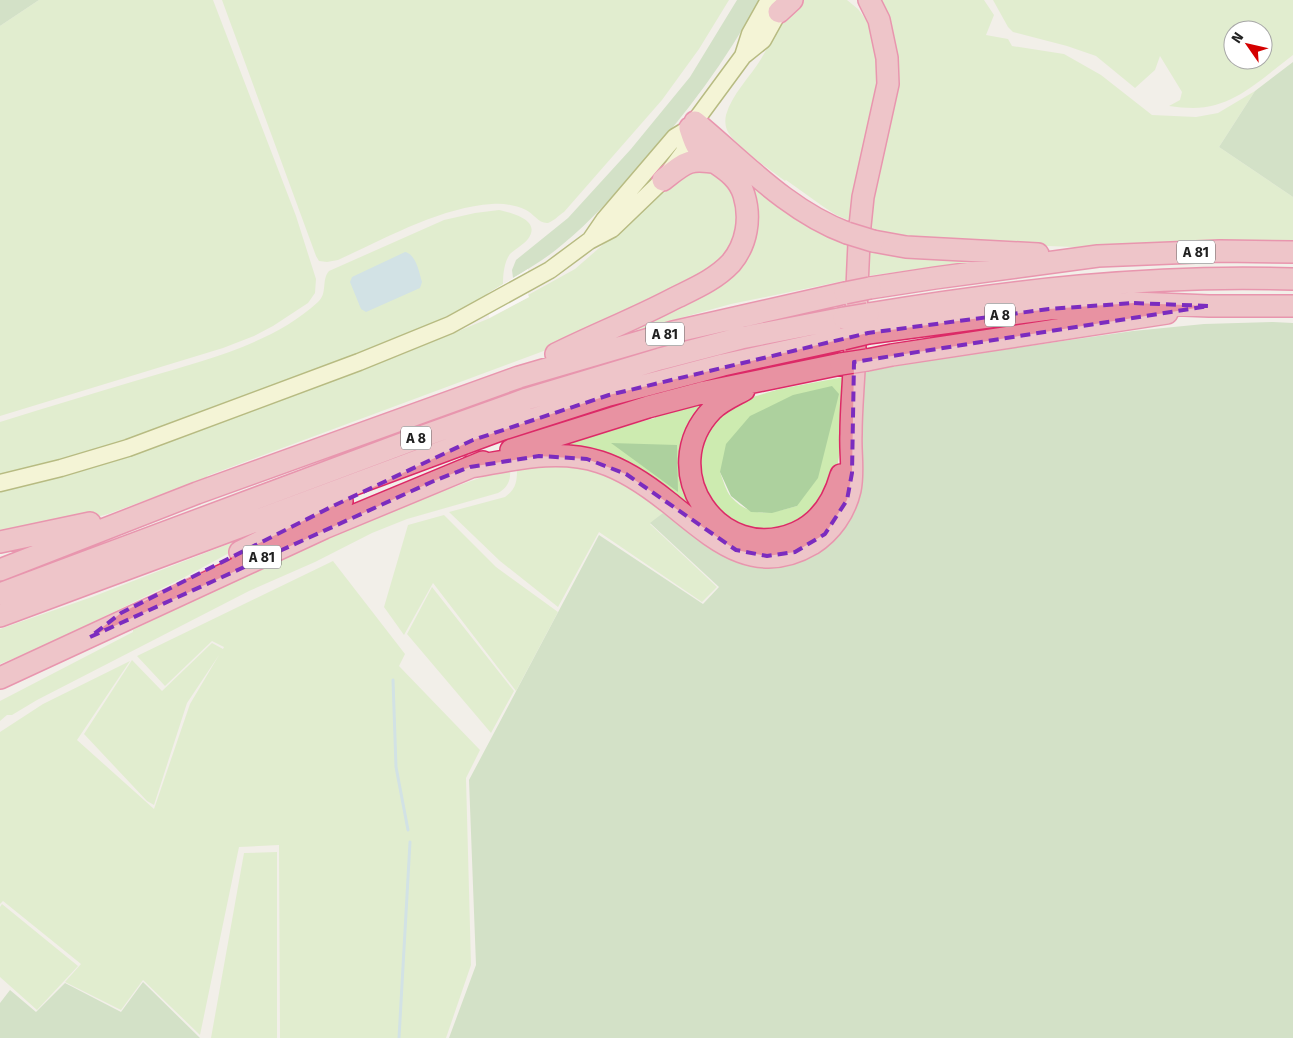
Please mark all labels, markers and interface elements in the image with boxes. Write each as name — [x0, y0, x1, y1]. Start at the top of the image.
north arrow — [1223, 20, 1273, 70]
text: N — [1228, 29, 1247, 47]
road number: A 81 — [1177, 240, 1215, 264]
road number: A 8 — [985, 304, 1015, 326]
road number: A 81 — [646, 322, 684, 346]
road number: A 8 — [401, 426, 431, 449]
road number: A 81 — [243, 546, 281, 568]

